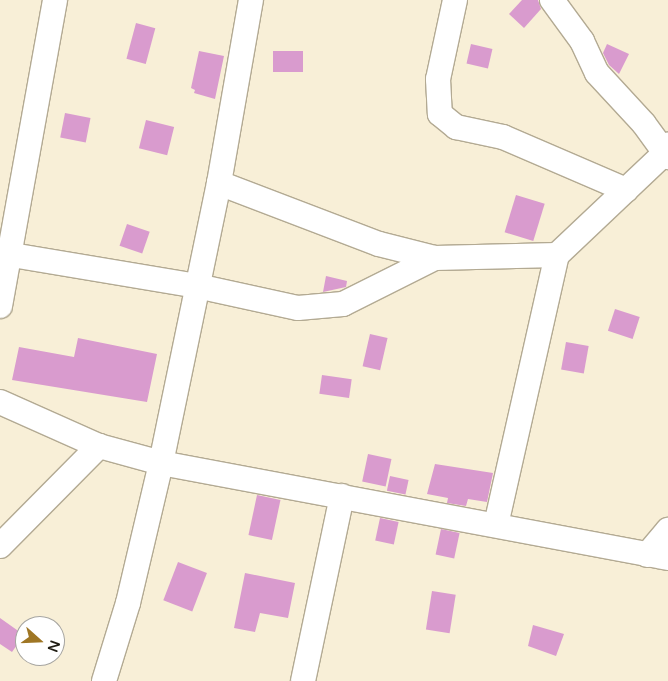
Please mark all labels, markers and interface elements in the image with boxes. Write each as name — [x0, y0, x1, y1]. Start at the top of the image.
north arrow — [15, 616, 65, 666]
text: N — [44, 638, 64, 654]

